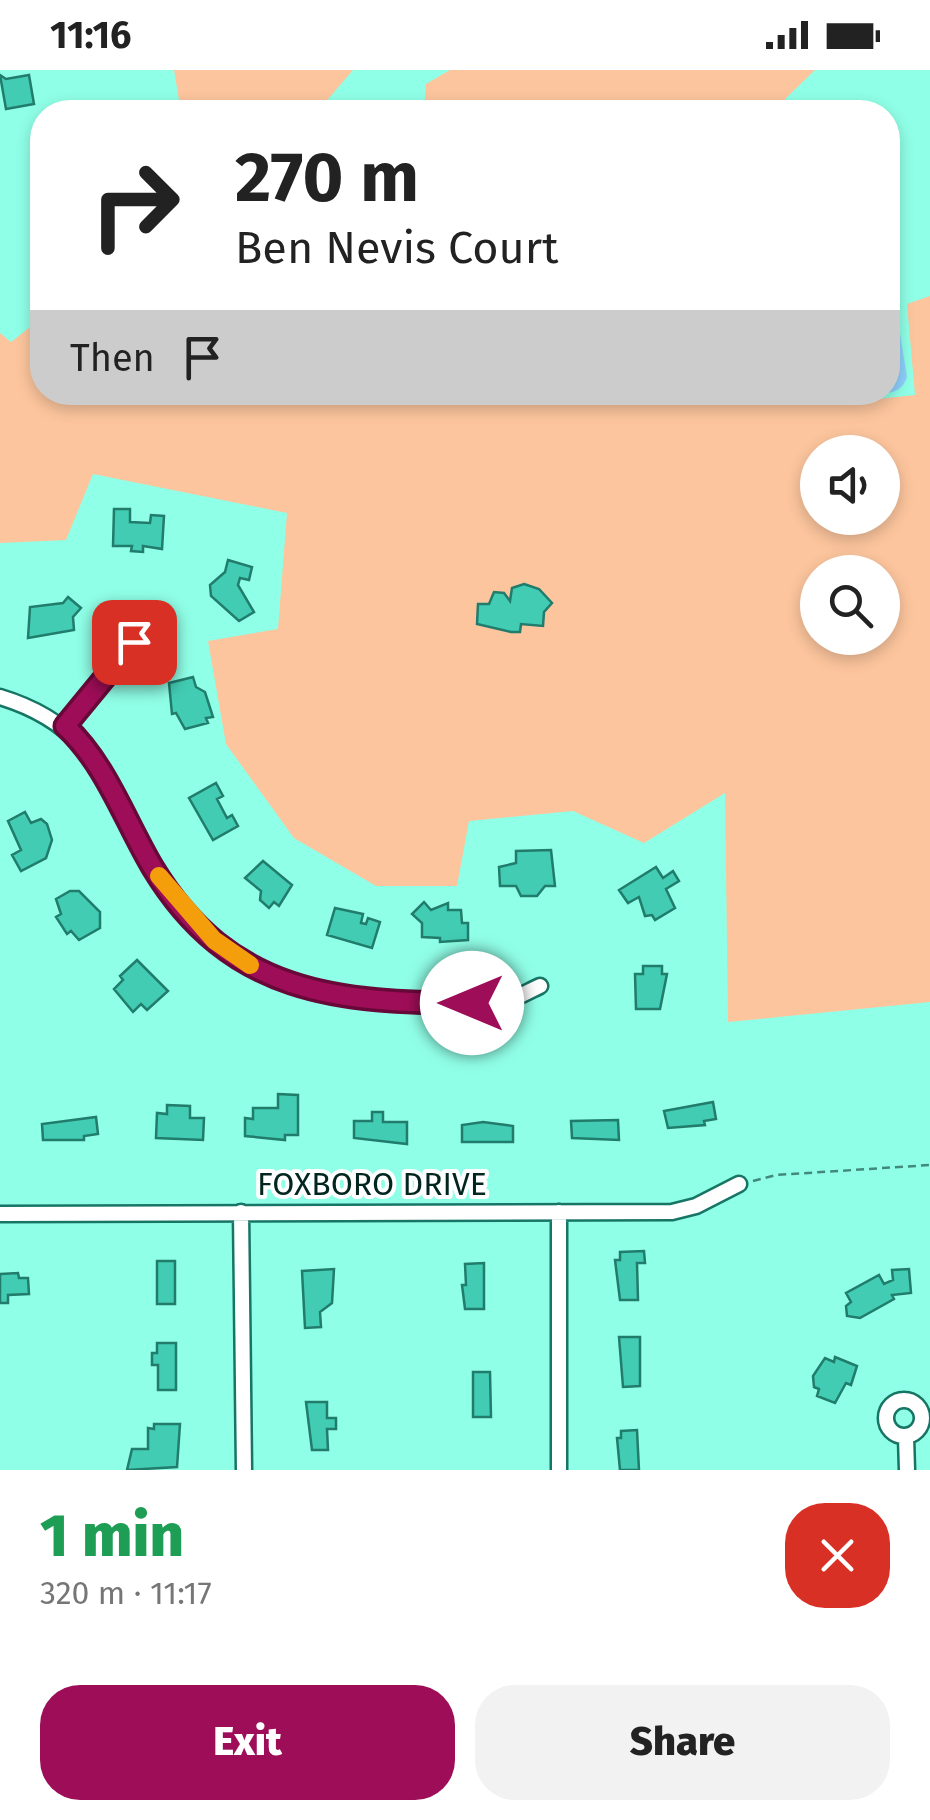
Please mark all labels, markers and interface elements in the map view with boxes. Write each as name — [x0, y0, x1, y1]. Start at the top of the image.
text: 11:16 — [50, 12, 131, 58]
text: 270 m — [235, 136, 419, 220]
icon: right — [70, 140, 200, 270]
text: Ben Nevis Court — [235, 221, 558, 275]
icon: arrive — [175, 330, 230, 385]
text: Then — [70, 335, 155, 381]
map controls — [800, 435, 900, 655]
button: sound — [800, 435, 900, 535]
button: search — [800, 555, 900, 655]
pin — [92, 600, 177, 685]
icon: arrive — [107, 615, 162, 670]
position arrow — [420, 951, 524, 1055]
street label: FOXBORO DRIVE — [257, 1165, 487, 1203]
text: 1 min — [40, 1500, 184, 1572]
button: close — [785, 1503, 890, 1608]
text: 320 m · 11:17 — [40, 1574, 212, 1612]
button: Exit — [40, 1685, 455, 1800]
button: Share — [475, 1685, 890, 1800]

